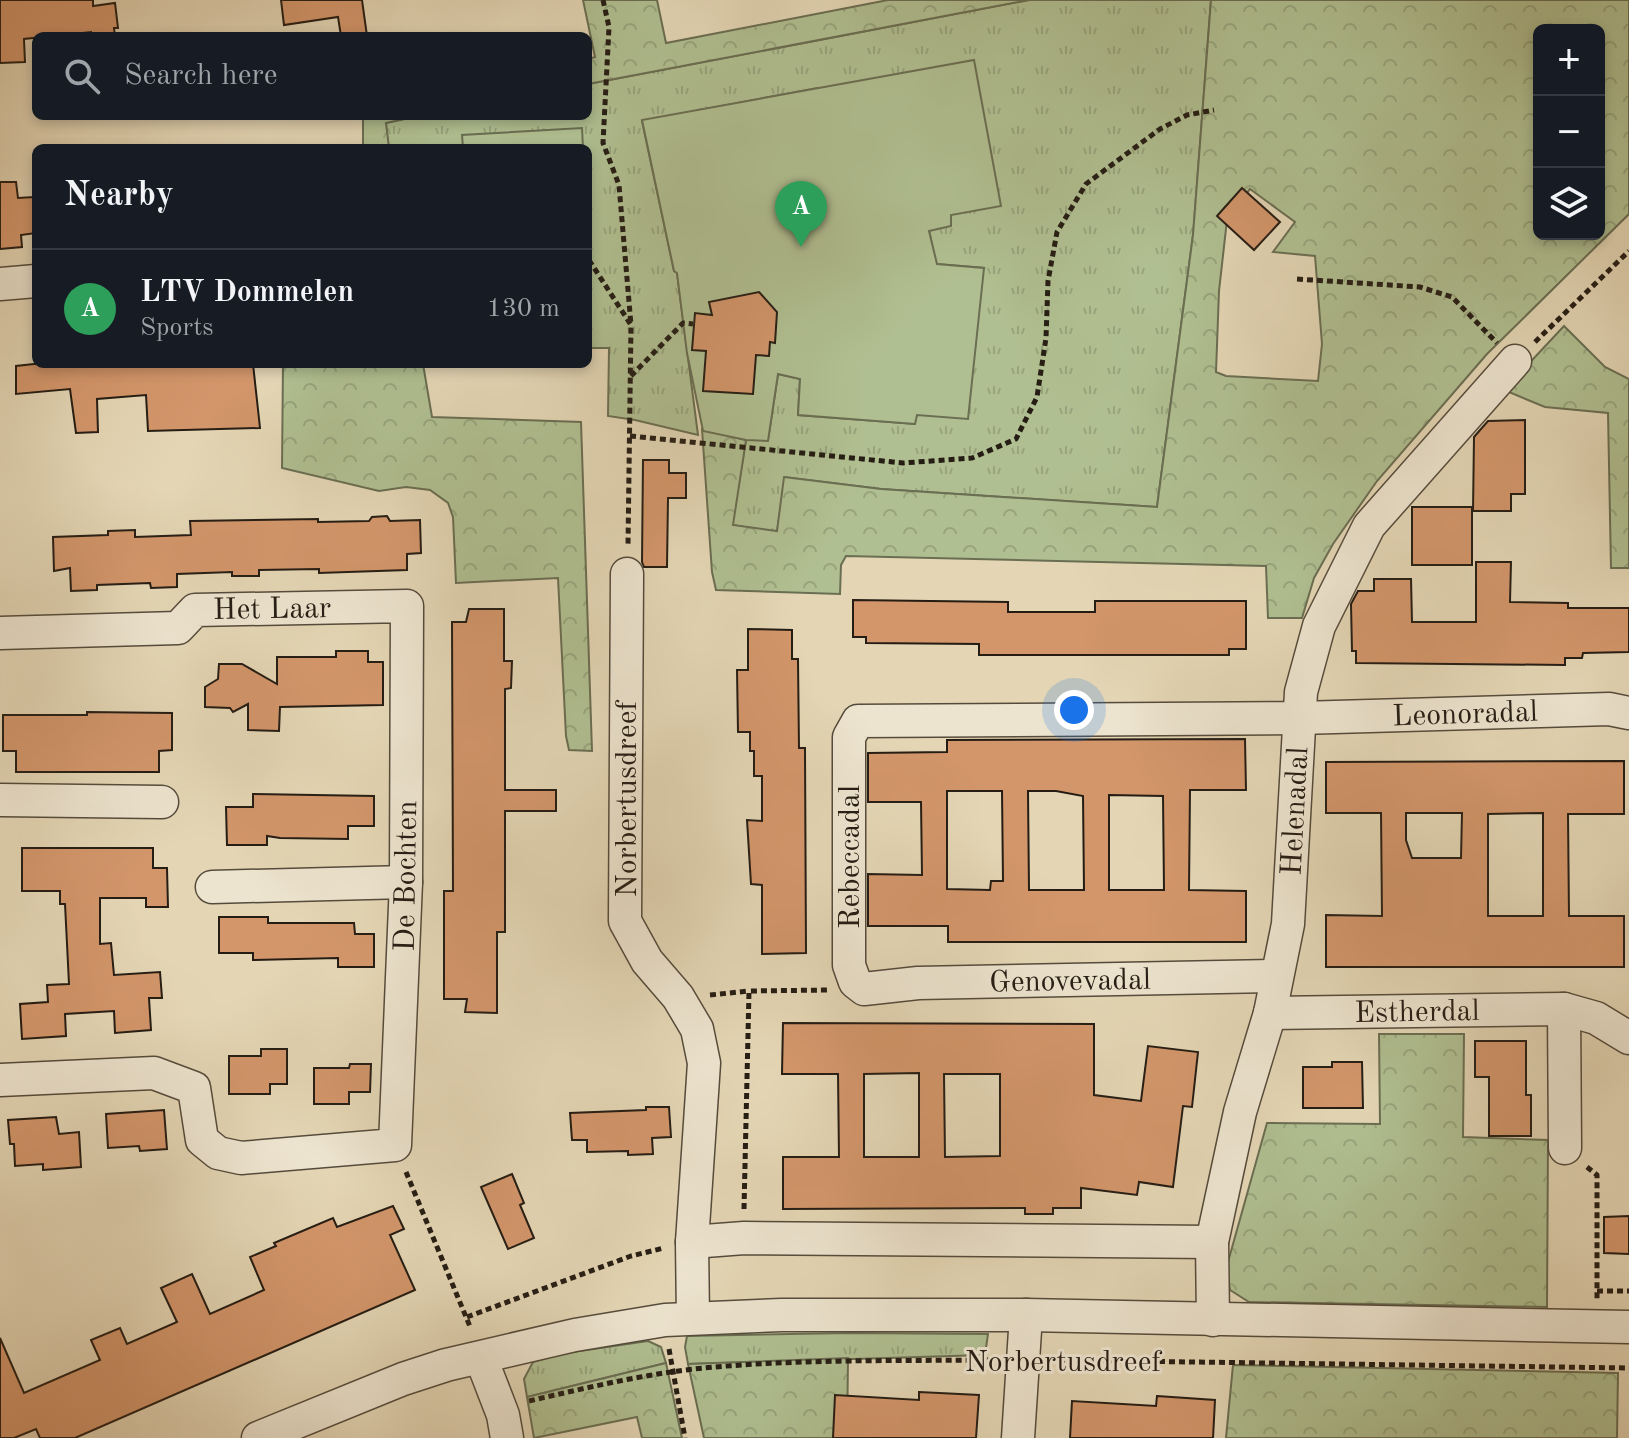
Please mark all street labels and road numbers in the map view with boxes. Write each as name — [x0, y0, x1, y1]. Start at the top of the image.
street label: Het Laar — [213, 594, 331, 626]
street label: Leonoradal — [1392, 697, 1538, 733]
street label: Norbertusdreef — [613, 700, 643, 897]
street label: Helenadal — [1278, 746, 1314, 876]
street label: Rebeccadal — [836, 785, 866, 929]
street label: De Bochten — [391, 800, 423, 952]
street label: Genovevadal — [989, 966, 1151, 998]
street label: Estherdal — [1354, 997, 1480, 1029]
street label: Norbertusdreef — [965, 1348, 1162, 1378]

